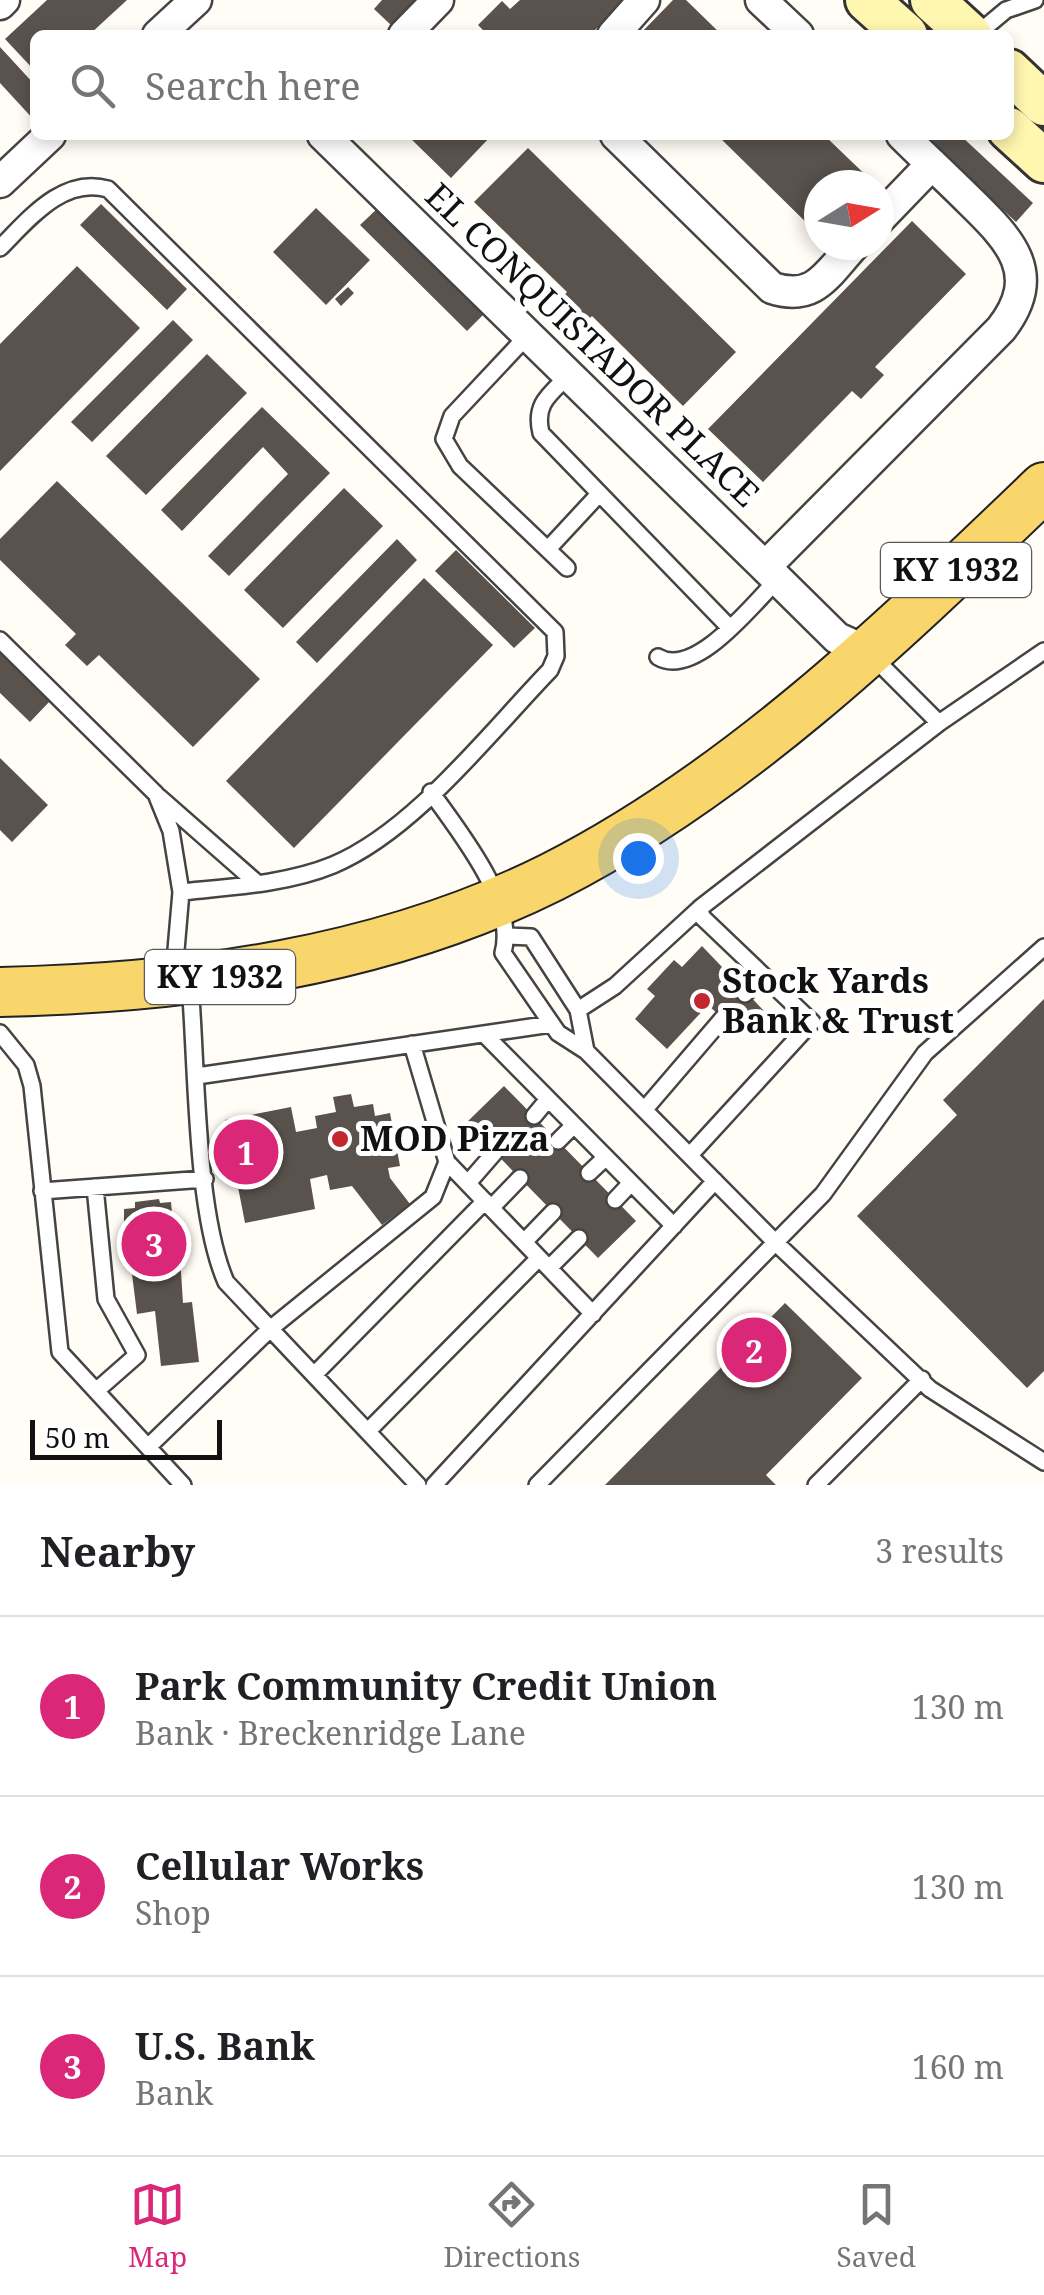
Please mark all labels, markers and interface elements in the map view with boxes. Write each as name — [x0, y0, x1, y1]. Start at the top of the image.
search box — [30, 30, 1014, 140]
icon: search — [65, 58, 120, 113]
text: Search here — [145, 59, 361, 111]
north arrow — [804, 170, 894, 260]
street label: EL CONQUISTADOR PLACE — [416, 172, 770, 516]
road number: KY 1932 — [881, 543, 1031, 597]
your location — [613, 833, 664, 884]
road number: KY 1932 — [145, 950, 295, 1004]
place label: Stock Yards Bank & Trust — [722, 956, 954, 1043]
marker: Stock Yards Bank & Trust — [691, 990, 713, 1012]
pin: 1 — [214, 1114, 278, 1190]
place label: MOD Pizza — [360, 1114, 550, 1161]
marker: MOD Pizza — [329, 1128, 351, 1150]
pin: 3 — [122, 1206, 186, 1282]
pin: 2 — [722, 1312, 786, 1388]
scale bar — [30, 1415, 222, 1460]
text: 50 m — [45, 1418, 110, 1456]
text: Nearby — [40, 1522, 195, 1579]
text: 3 results — [875, 1529, 1004, 1572]
text: Park Community Credit Union — [135, 1659, 717, 1711]
text: 1 — [63, 1685, 82, 1728]
text: 130 m — [912, 1685, 1004, 1728]
text: Bank · Breckenridge Lane — [135, 1711, 526, 1754]
text: Cellular Works — [135, 1839, 424, 1891]
text: 2 — [63, 1865, 82, 1908]
text: 130 m — [912, 1865, 1004, 1908]
text: Shop — [135, 1891, 211, 1934]
text: U.S. Bank — [135, 2019, 315, 2071]
text: 3 — [63, 2045, 82, 2088]
text: 160 m — [912, 2045, 1004, 2088]
text: Bank — [135, 2071, 213, 2114]
tab: Map — [128, 2177, 187, 2275]
tab: Directions — [443, 2177, 580, 2275]
tab: Saved — [837, 2177, 916, 2275]

